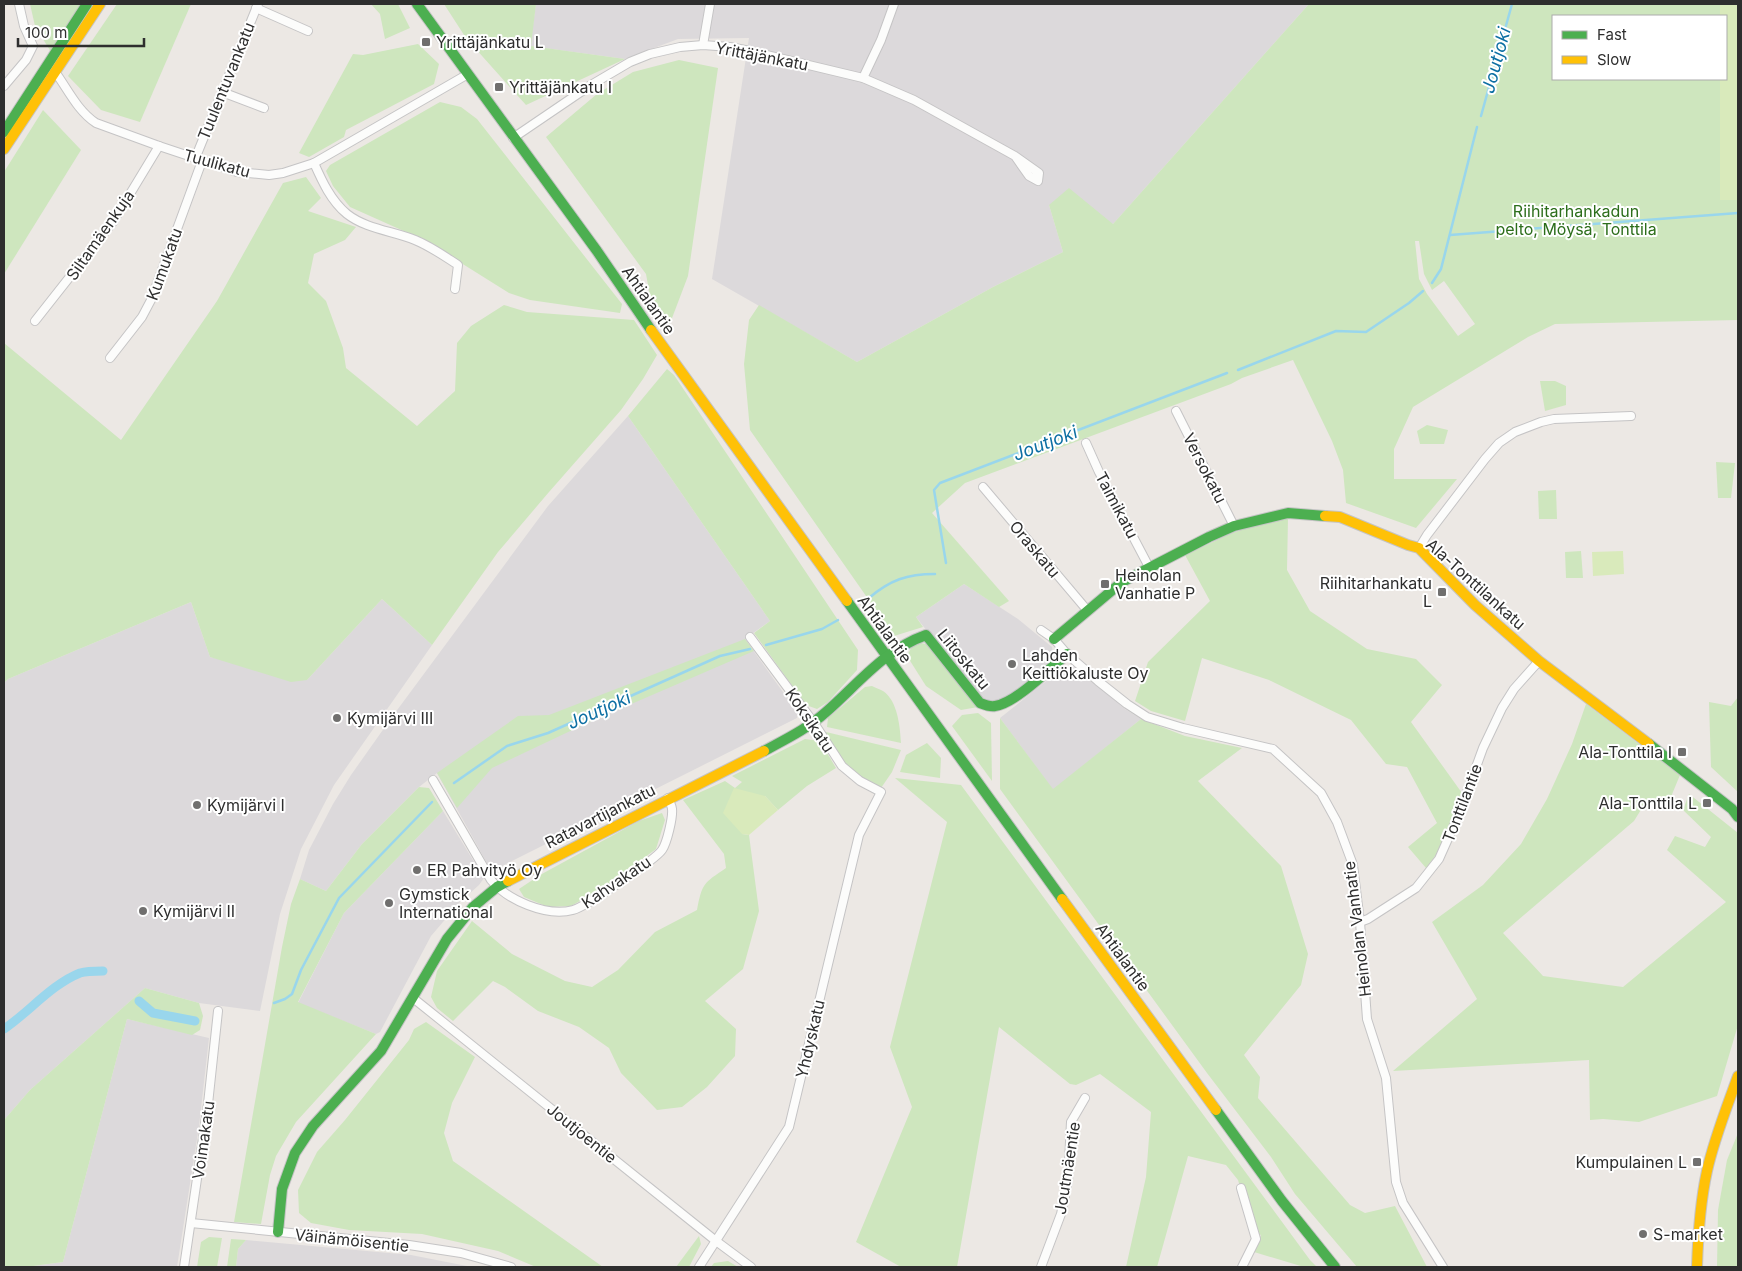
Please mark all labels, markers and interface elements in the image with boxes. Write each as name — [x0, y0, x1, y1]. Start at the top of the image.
scale bar — [18, 15, 144, 47]
legend — [1552, 15, 1727, 80]
street label: Tuulentuvankatu — [193, 19, 259, 143]
text: 100 m — [25, 23, 67, 42]
water label: Joutjoki — [1477, 24, 1515, 95]
text: Fast — [1597, 25, 1627, 44]
place label: Yrittäjänkatu L — [436, 32, 544, 52]
marker: Yrittäjänkatu L — [420, 36, 432, 48]
street label: Yrittäjänkatu — [714, 37, 810, 75]
text: Slow — [1597, 50, 1631, 69]
place label: Yrittäjänkatu I — [509, 77, 612, 97]
marker: Yrittäjänkatu I — [493, 81, 505, 93]
street label: Tuulikatu — [181, 145, 253, 181]
street label: Siltamäenkuja — [62, 186, 138, 284]
park label: Riihitarhankadun pelto, Möysä, Tonttila — [1495, 201, 1657, 239]
street label: Kumukatu — [142, 225, 186, 303]
street label: Ahtialantie — [618, 262, 680, 338]
water label: Joutjoki — [1010, 421, 1081, 465]
street label: Versokatu — [1179, 430, 1231, 506]
street label: Taimikatu — [1091, 468, 1143, 542]
street label: Oraskatu — [1005, 516, 1065, 582]
street label: Ala-Tonttilankatu — [1422, 534, 1530, 634]
place label: Heinolan Vanhatie P — [1115, 565, 1195, 603]
place label: Riihitarhankatu L — [1320, 573, 1432, 611]
marker: Heinolan Vanhatie P — [1099, 578, 1111, 590]
marker: Riihitarhankatu L — [1436, 586, 1448, 598]
street label: Ahtialantie — [854, 591, 916, 667]
street label: Liitoskatu — [933, 625, 995, 693]
place label: Lahden Keittiökaluste Oy — [1022, 645, 1149, 683]
marker: Lahden Keittiökaluste Oy — [1006, 658, 1018, 670]
street label: Koksikatu — [781, 684, 839, 756]
water label: Joutjoki — [564, 686, 635, 733]
place label: Kymijärvi III — [347, 708, 433, 728]
marker: Kymijärvi III — [331, 712, 343, 724]
place label: Ala-Tonttila I — [1578, 742, 1672, 762]
marker: Ala-Tonttila I — [1676, 746, 1688, 758]
street label: Tonttilantie — [1438, 761, 1486, 845]
street label: Ratavartijankatu — [541, 780, 659, 852]
place label: Ala-Tonttila L — [1598, 793, 1697, 813]
place label: Kymijärvi I — [207, 795, 285, 815]
marker: Ala-Tonttila L — [1701, 797, 1713, 809]
marker: Kymijärvi I — [191, 799, 203, 811]
street label: Kahvakatu — [578, 852, 654, 912]
place label: ER Pahvityö Oy — [427, 860, 542, 880]
street label: Heinolan Vanhatie — [1339, 860, 1375, 998]
marker: ER Pahvityö Oy — [411, 864, 423, 876]
place label: Gymstick International — [399, 884, 493, 922]
marker: Gymstick International — [383, 897, 395, 909]
place label: Kymijärvi II — [153, 901, 235, 921]
marker: Kymijärvi II — [137, 905, 149, 917]
street label: Ahtialantie — [1092, 919, 1154, 995]
street label: Yhdyskatu — [791, 998, 829, 1080]
street label: Voimakatu — [188, 1099, 218, 1181]
street label: Joutjoentie — [543, 1099, 621, 1167]
street label: Joutmäentie — [1050, 1120, 1084, 1216]
place label: Kumpulainen L — [1576, 1152, 1687, 1172]
marker: Kumpulainen L — [1691, 1156, 1703, 1168]
street label: Väinämöisentie — [294, 1224, 410, 1256]
place label: S-market — [1653, 1224, 1723, 1244]
marker: S-market — [1637, 1228, 1649, 1240]

